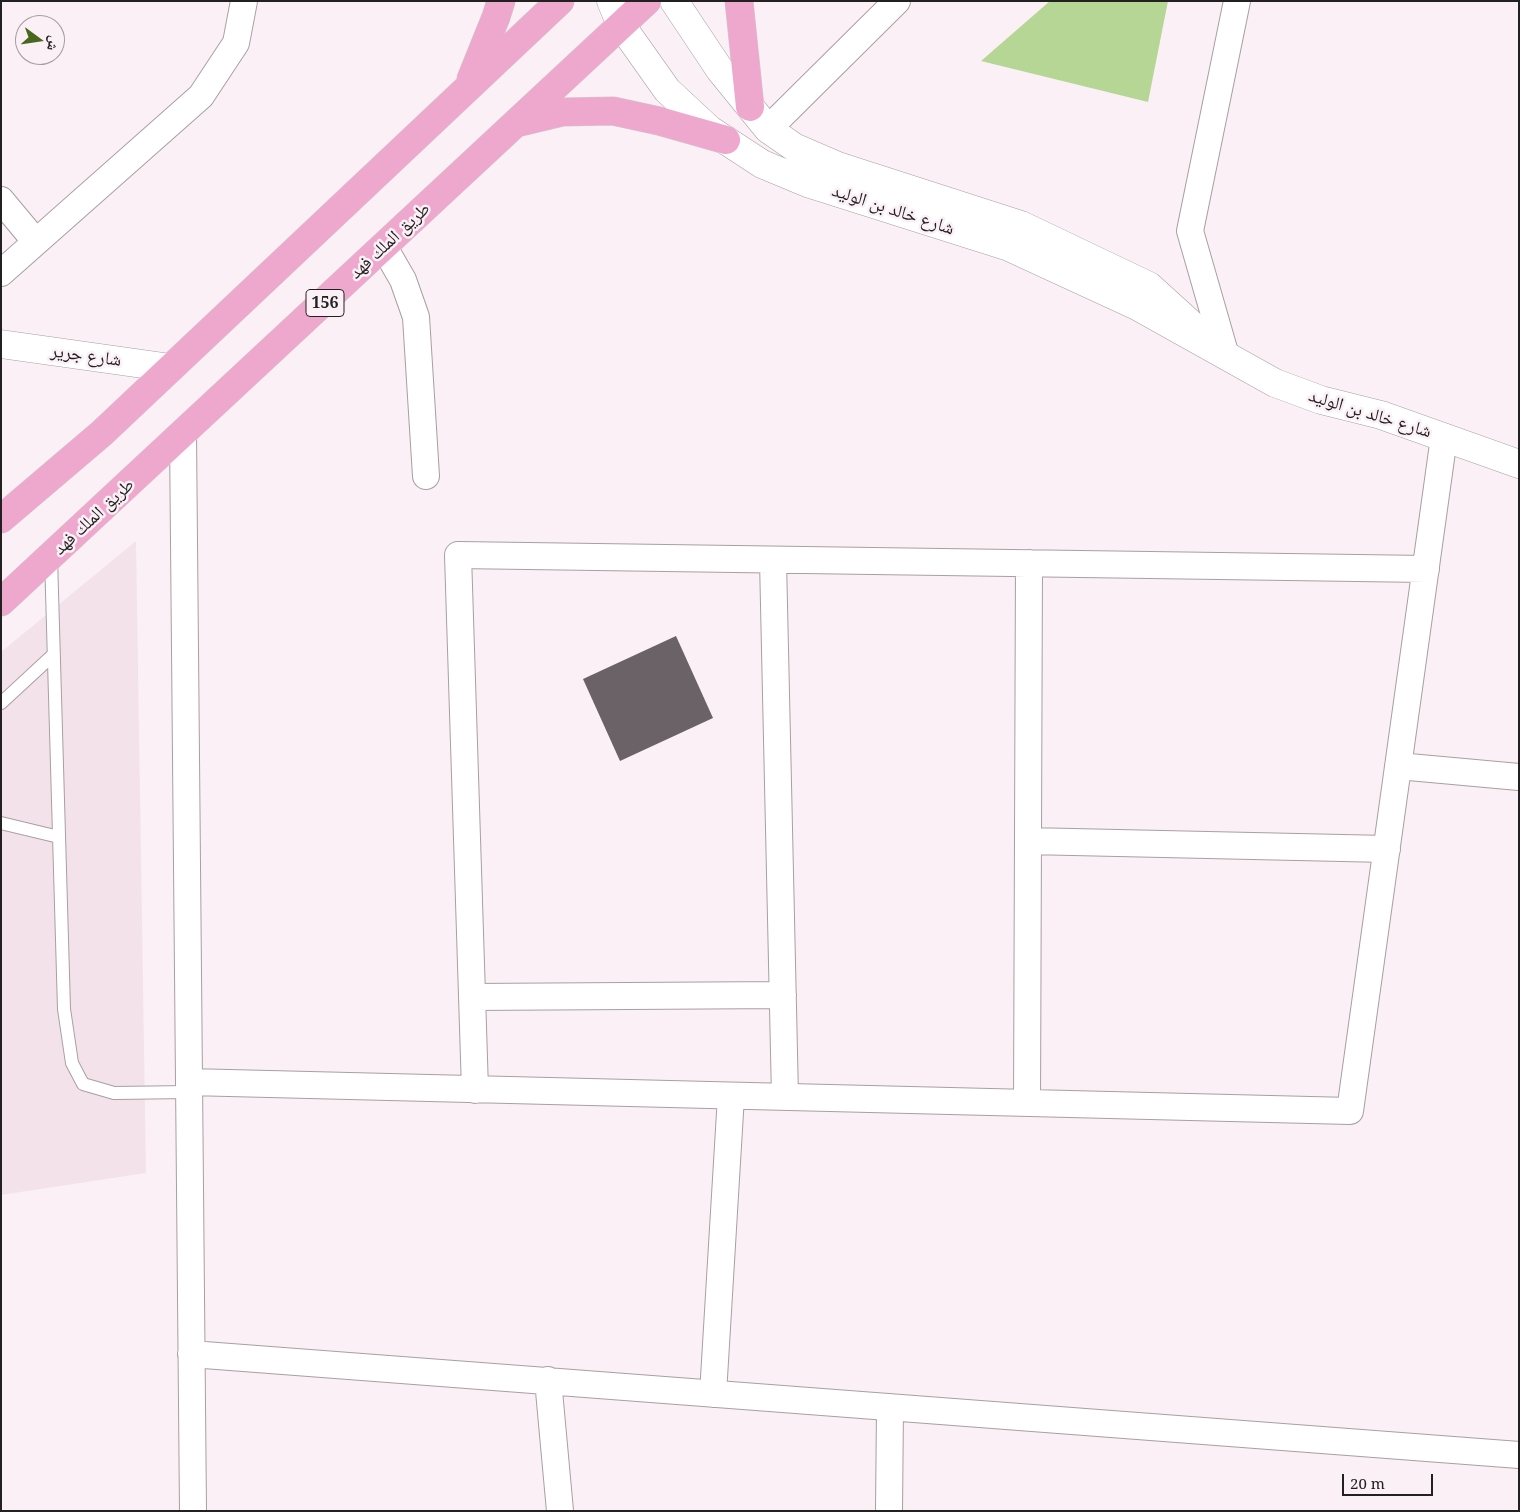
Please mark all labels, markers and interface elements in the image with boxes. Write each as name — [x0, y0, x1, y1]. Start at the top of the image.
north arrow — [15, 15, 65, 65]
text: ش — [43, 34, 65, 53]
street label: شارع خالد بن الوليد — [829, 180, 957, 240]
street label: طريق الملك فهد — [345, 198, 435, 284]
road number: 156 — [306, 290, 344, 316]
street label: شارع جرير — [49, 340, 123, 372]
street label: شارع خالد بن الوليد — [1306, 385, 1434, 443]
street label: طريق الملك فهد — [49, 474, 139, 560]
scale bar — [1345, 1464, 1436, 1496]
text: 20 m — [1350, 1473, 1385, 1493]

